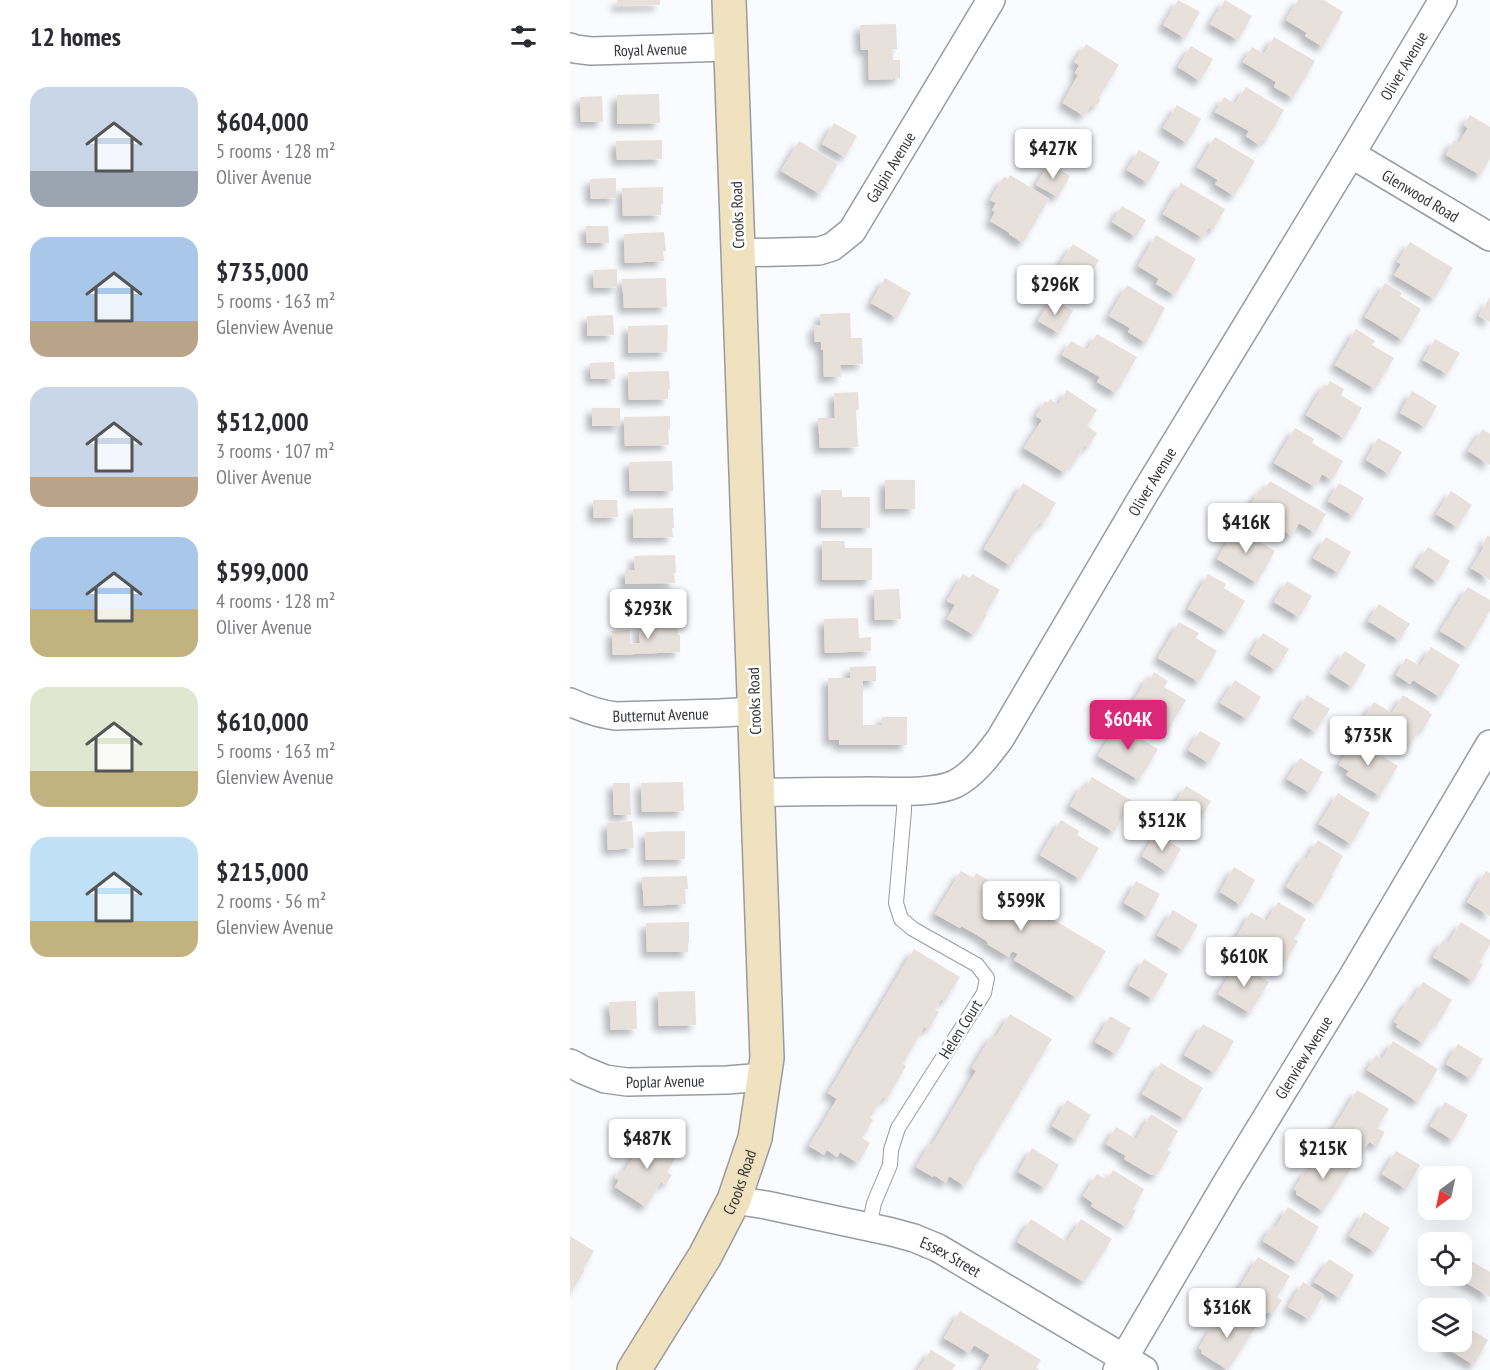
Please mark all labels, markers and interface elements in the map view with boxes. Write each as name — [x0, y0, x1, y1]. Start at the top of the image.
text: 12 homes — [30, 20, 121, 53]
icon: filters — [507, 20, 540, 53]
street label: Oliver Avenue — [1375, 28, 1432, 104]
street label: Royal Avenue — [613, 38, 687, 60]
text: $604,000 — [216, 105, 309, 138]
icon: home — [78, 111, 150, 183]
street label: Galpin Avenue — [862, 128, 919, 206]
pin: $427K — [1011, 129, 1095, 180]
text: $427K — [1029, 135, 1077, 161]
text: 5 rooms · 128 m² — [216, 138, 335, 164]
text: Oliver Avenue — [216, 164, 312, 190]
street label: Glenwood Road — [1378, 165, 1463, 226]
street label: Crooks Road — [726, 181, 748, 249]
text: $735,000 — [216, 255, 309, 288]
icon: home — [78, 261, 150, 333]
pin: $296K — [1013, 265, 1097, 316]
text: $296K — [1031, 271, 1079, 297]
text: 5 rooms · 163 m² — [216, 288, 335, 314]
text: Glenview Avenue — [216, 314, 333, 340]
text: $512,000 — [216, 405, 309, 438]
icon: home — [78, 411, 150, 483]
text: 3 rooms · 107 m² — [216, 438, 335, 464]
street label: Oliver Avenue — [1124, 443, 1180, 519]
text: Oliver Avenue — [216, 464, 312, 490]
pin: $416K — [1204, 503, 1288, 554]
text: $416K — [1222, 509, 1270, 535]
text: $599,000 — [216, 555, 309, 588]
icon: home — [78, 561, 150, 633]
text: 4 rooms · 128 m² — [216, 588, 335, 614]
pin: $293K — [606, 589, 690, 640]
text: $293K — [624, 595, 672, 621]
text: Oliver Avenue — [216, 614, 312, 640]
street label: Crooks Road — [743, 667, 765, 735]
pin: $604K — [1086, 700, 1170, 751]
street label: Butternut Avenue — [612, 703, 709, 726]
text: $610,000 — [216, 705, 309, 738]
text: $604K — [1104, 706, 1152, 732]
icon: home — [78, 711, 150, 783]
pin: $735K — [1326, 716, 1410, 767]
text: $735K — [1344, 722, 1392, 748]
text: 5 rooms · 163 m² — [216, 738, 335, 764]
text: Glenview Avenue — [216, 764, 333, 790]
pin: $512K — [1120, 801, 1204, 852]
text: $512K — [1138, 807, 1186, 833]
text: $215,000 — [216, 855, 309, 888]
icon: home — [78, 861, 150, 933]
pin: $599K — [979, 881, 1063, 932]
text: $599K — [997, 887, 1045, 913]
text: 2 rooms · 56 m² — [216, 888, 326, 914]
text: Glenview Avenue — [216, 914, 333, 940]
pin: $610K — [1202, 937, 1286, 988]
text: $610K — [1220, 943, 1268, 969]
street label: Helen Court — [934, 995, 986, 1062]
street label: Glenview Avenue — [1270, 1012, 1336, 1103]
street label: Poplar Avenue — [626, 1070, 705, 1092]
pin: $487K — [605, 1119, 689, 1170]
text: $487K — [623, 1125, 671, 1151]
pin: $215K — [1281, 1129, 1365, 1180]
text: $215K — [1299, 1135, 1347, 1161]
street label: Crooks Road — [718, 1147, 760, 1218]
north arrow — [1418, 1166, 1472, 1220]
map controls — [1418, 1166, 1472, 1352]
street label: Essex Street — [917, 1232, 985, 1282]
button: locate — [1418, 1232, 1472, 1286]
pin: $316K — [1185, 1288, 1269, 1339]
text: $316K — [1203, 1294, 1251, 1320]
button: layers — [1418, 1298, 1472, 1352]

